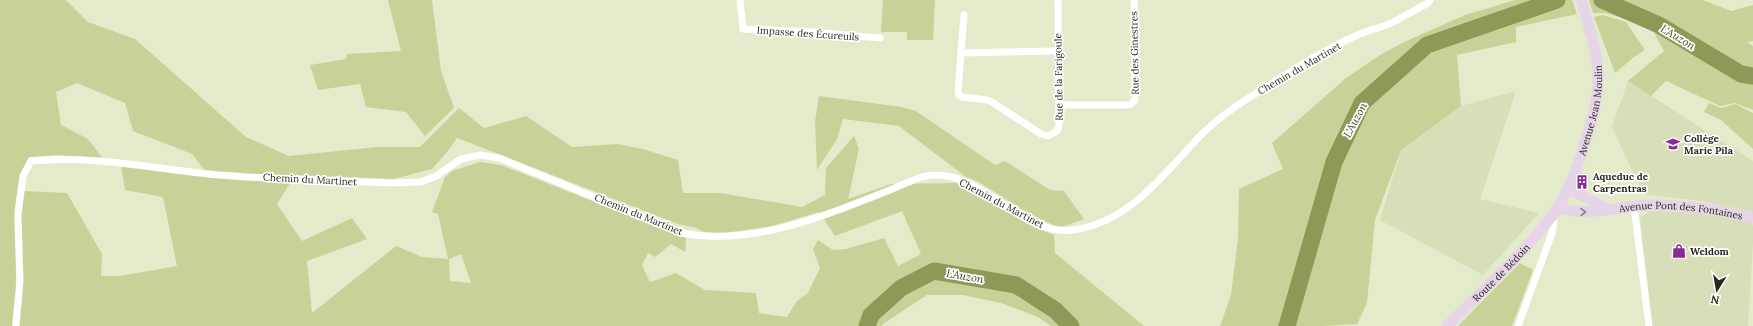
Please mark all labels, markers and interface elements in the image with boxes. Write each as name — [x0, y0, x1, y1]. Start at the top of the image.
street label: Rue des Ginestres — [1127, 11, 1142, 95]
water label: L'Auzon — [1658, 21, 1698, 53]
street label: Impasse des Écureuils — [756, 23, 860, 44]
street label: Rue de la Farigoule — [1051, 32, 1066, 121]
street label: Chemin du Martinet — [1255, 39, 1343, 98]
street label: Avenue Jean Moulin — [1575, 65, 1605, 158]
water label: L'Auzon — [1340, 100, 1370, 140]
place label: Collège Marie Pila — [1684, 132, 1734, 157]
school or university icon: Collège Marie Pila — [1665, 136, 1681, 152]
place label: Aqueduc de Carpentras — [1593, 170, 1649, 195]
street label: Chemin du Martinet — [263, 171, 357, 188]
building icon: Aqueduc de Carpentras — [1574, 174, 1590, 190]
street label: Chemin du Martinet — [957, 176, 1046, 231]
street label: Chemin du Martinet — [593, 191, 685, 238]
street label: Avenue Pont des Fontaines — [1617, 199, 1744, 223]
one-way arrow — [1580, 208, 1586, 216]
street label: Route de Bédoin — [1470, 241, 1533, 305]
shop icon: Weldom — [1671, 243, 1687, 259]
place label: Weldom — [1690, 245, 1730, 258]
water label: L'Auzon — [945, 266, 985, 286]
north arrow — [1697, 270, 1737, 310]
text: N — [1709, 292, 1721, 308]

